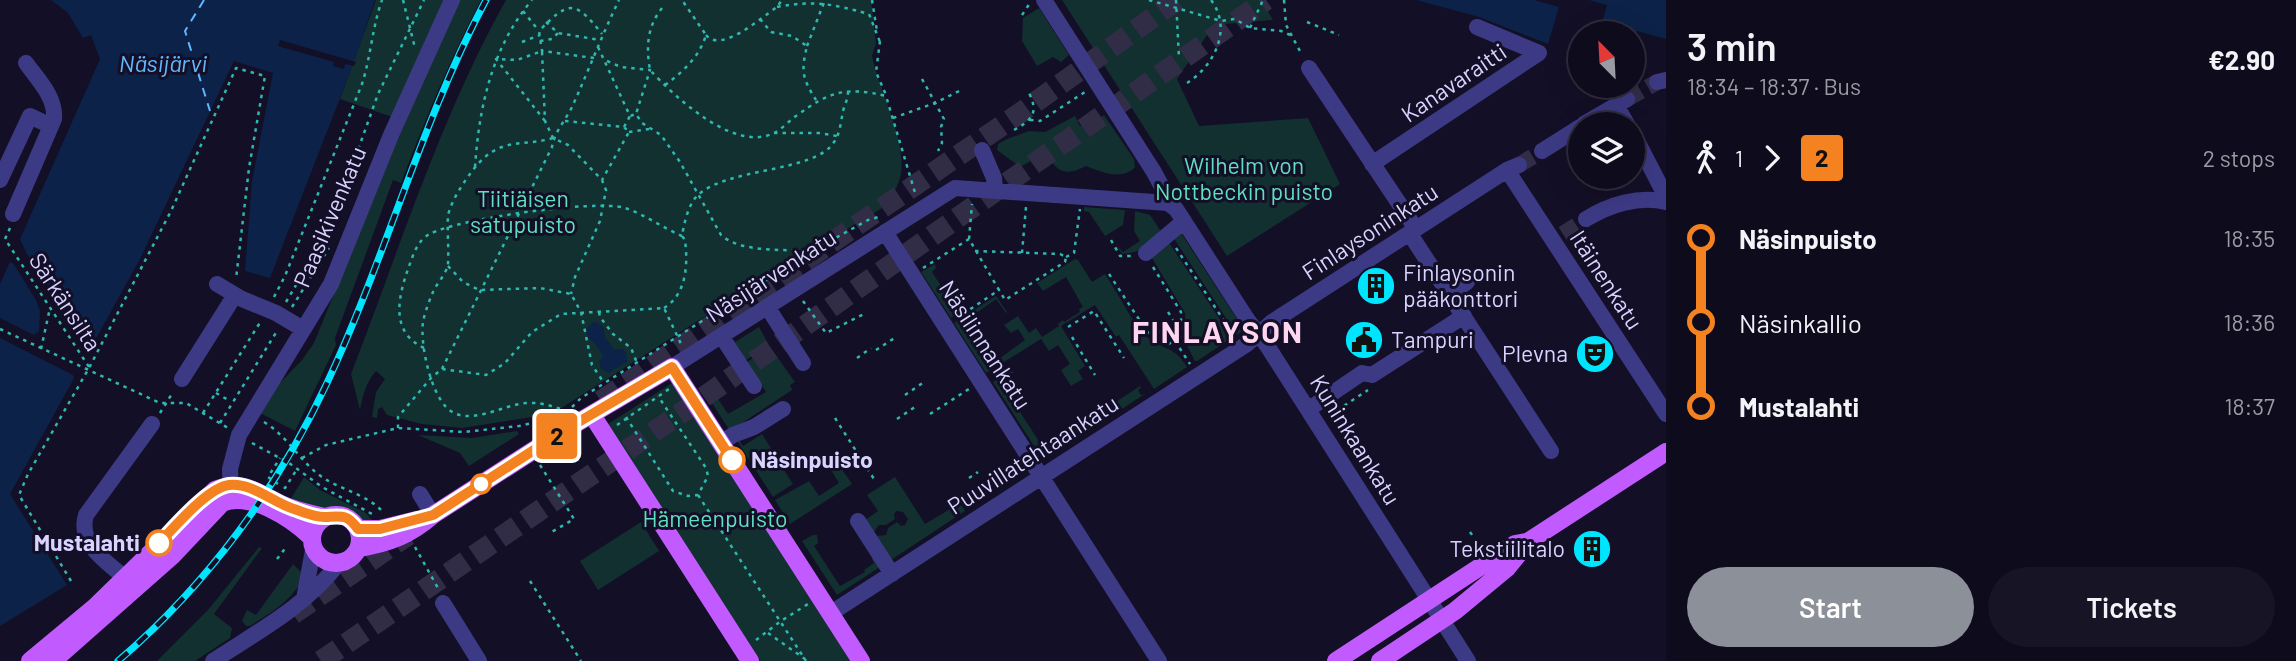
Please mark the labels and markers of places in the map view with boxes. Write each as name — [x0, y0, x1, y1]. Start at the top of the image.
place label: Finlaysonin pääkonttori — [1403, 258, 1518, 312]
building icon: Finlaysonin pääkonttori — [1355, 265, 1397, 307]
public building icon: Tampuri — [1343, 319, 1385, 361]
place label: Tampuri — [1391, 325, 1474, 353]
theatre icon: Plevna — [1574, 333, 1616, 375]
place label: Plevna — [1502, 339, 1568, 367]
place label: Näsinpuisto — [751, 445, 873, 473]
marker: Näsinpuisto — [719, 447, 745, 473]
unlabelled marker — [471, 474, 491, 494]
place label: Mustalahti — [34, 528, 140, 556]
building icon: Tekstiilitalo — [1571, 528, 1613, 570]
marker: Mustalahti — [146, 530, 172, 556]
place label: Tekstiilitalo — [1450, 534, 1565, 562]

